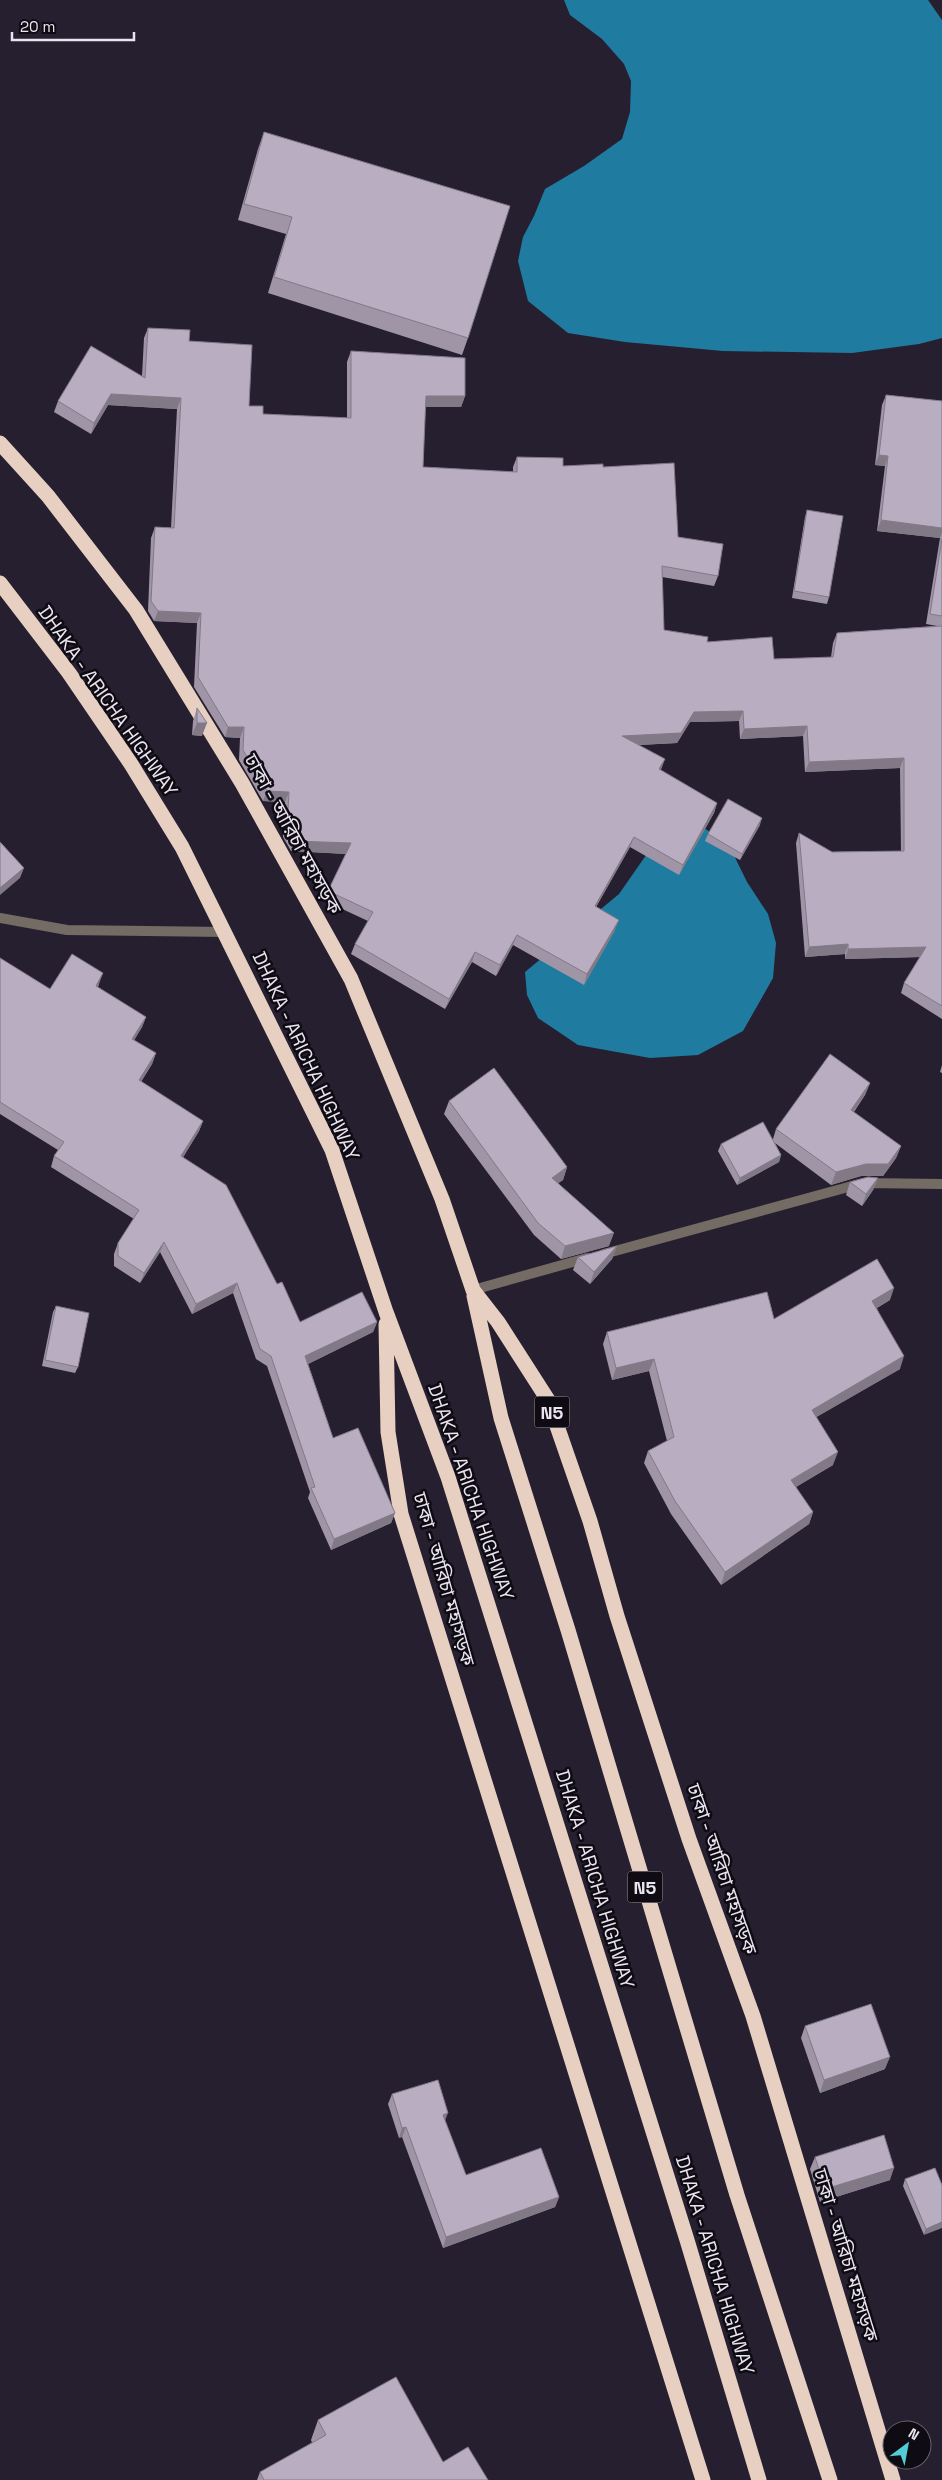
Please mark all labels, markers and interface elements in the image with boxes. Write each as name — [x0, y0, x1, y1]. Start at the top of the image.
scale bar — [12, 10, 135, 42]
text: 20 m — [20, 17, 55, 36]
street label: DHAKA - ARICHA HIGHWAY — [32, 601, 184, 802]
street label: ঢাকা - আরিচা মহাসড়ক — [238, 749, 348, 919]
street label: DHAKA - ARICHA HIGHWAY — [247, 948, 366, 1165]
street label: DHAKA - ARICHA HIGHWAY — [422, 1380, 520, 1604]
road number: N5 — [534, 1396, 570, 1428]
street label: ঢাকা - আরিচা মহাসড়ক — [407, 1488, 481, 1669]
street label: DHAKA - ARICHA HIGHWAY — [550, 1767, 640, 1992]
street label: ঢাকা - আরিচা মহাসড়ক — [681, 1779, 763, 1958]
road number: N5 — [628, 1871, 662, 1902]
street label: DHAKA - ARICHA HIGHWAY — [670, 2153, 760, 2378]
street label: ঢাকা - আরিচা মহাসড়ক — [808, 2165, 884, 2345]
north arrow — [882, 2420, 932, 2470]
text: N — [905, 2424, 923, 2444]

